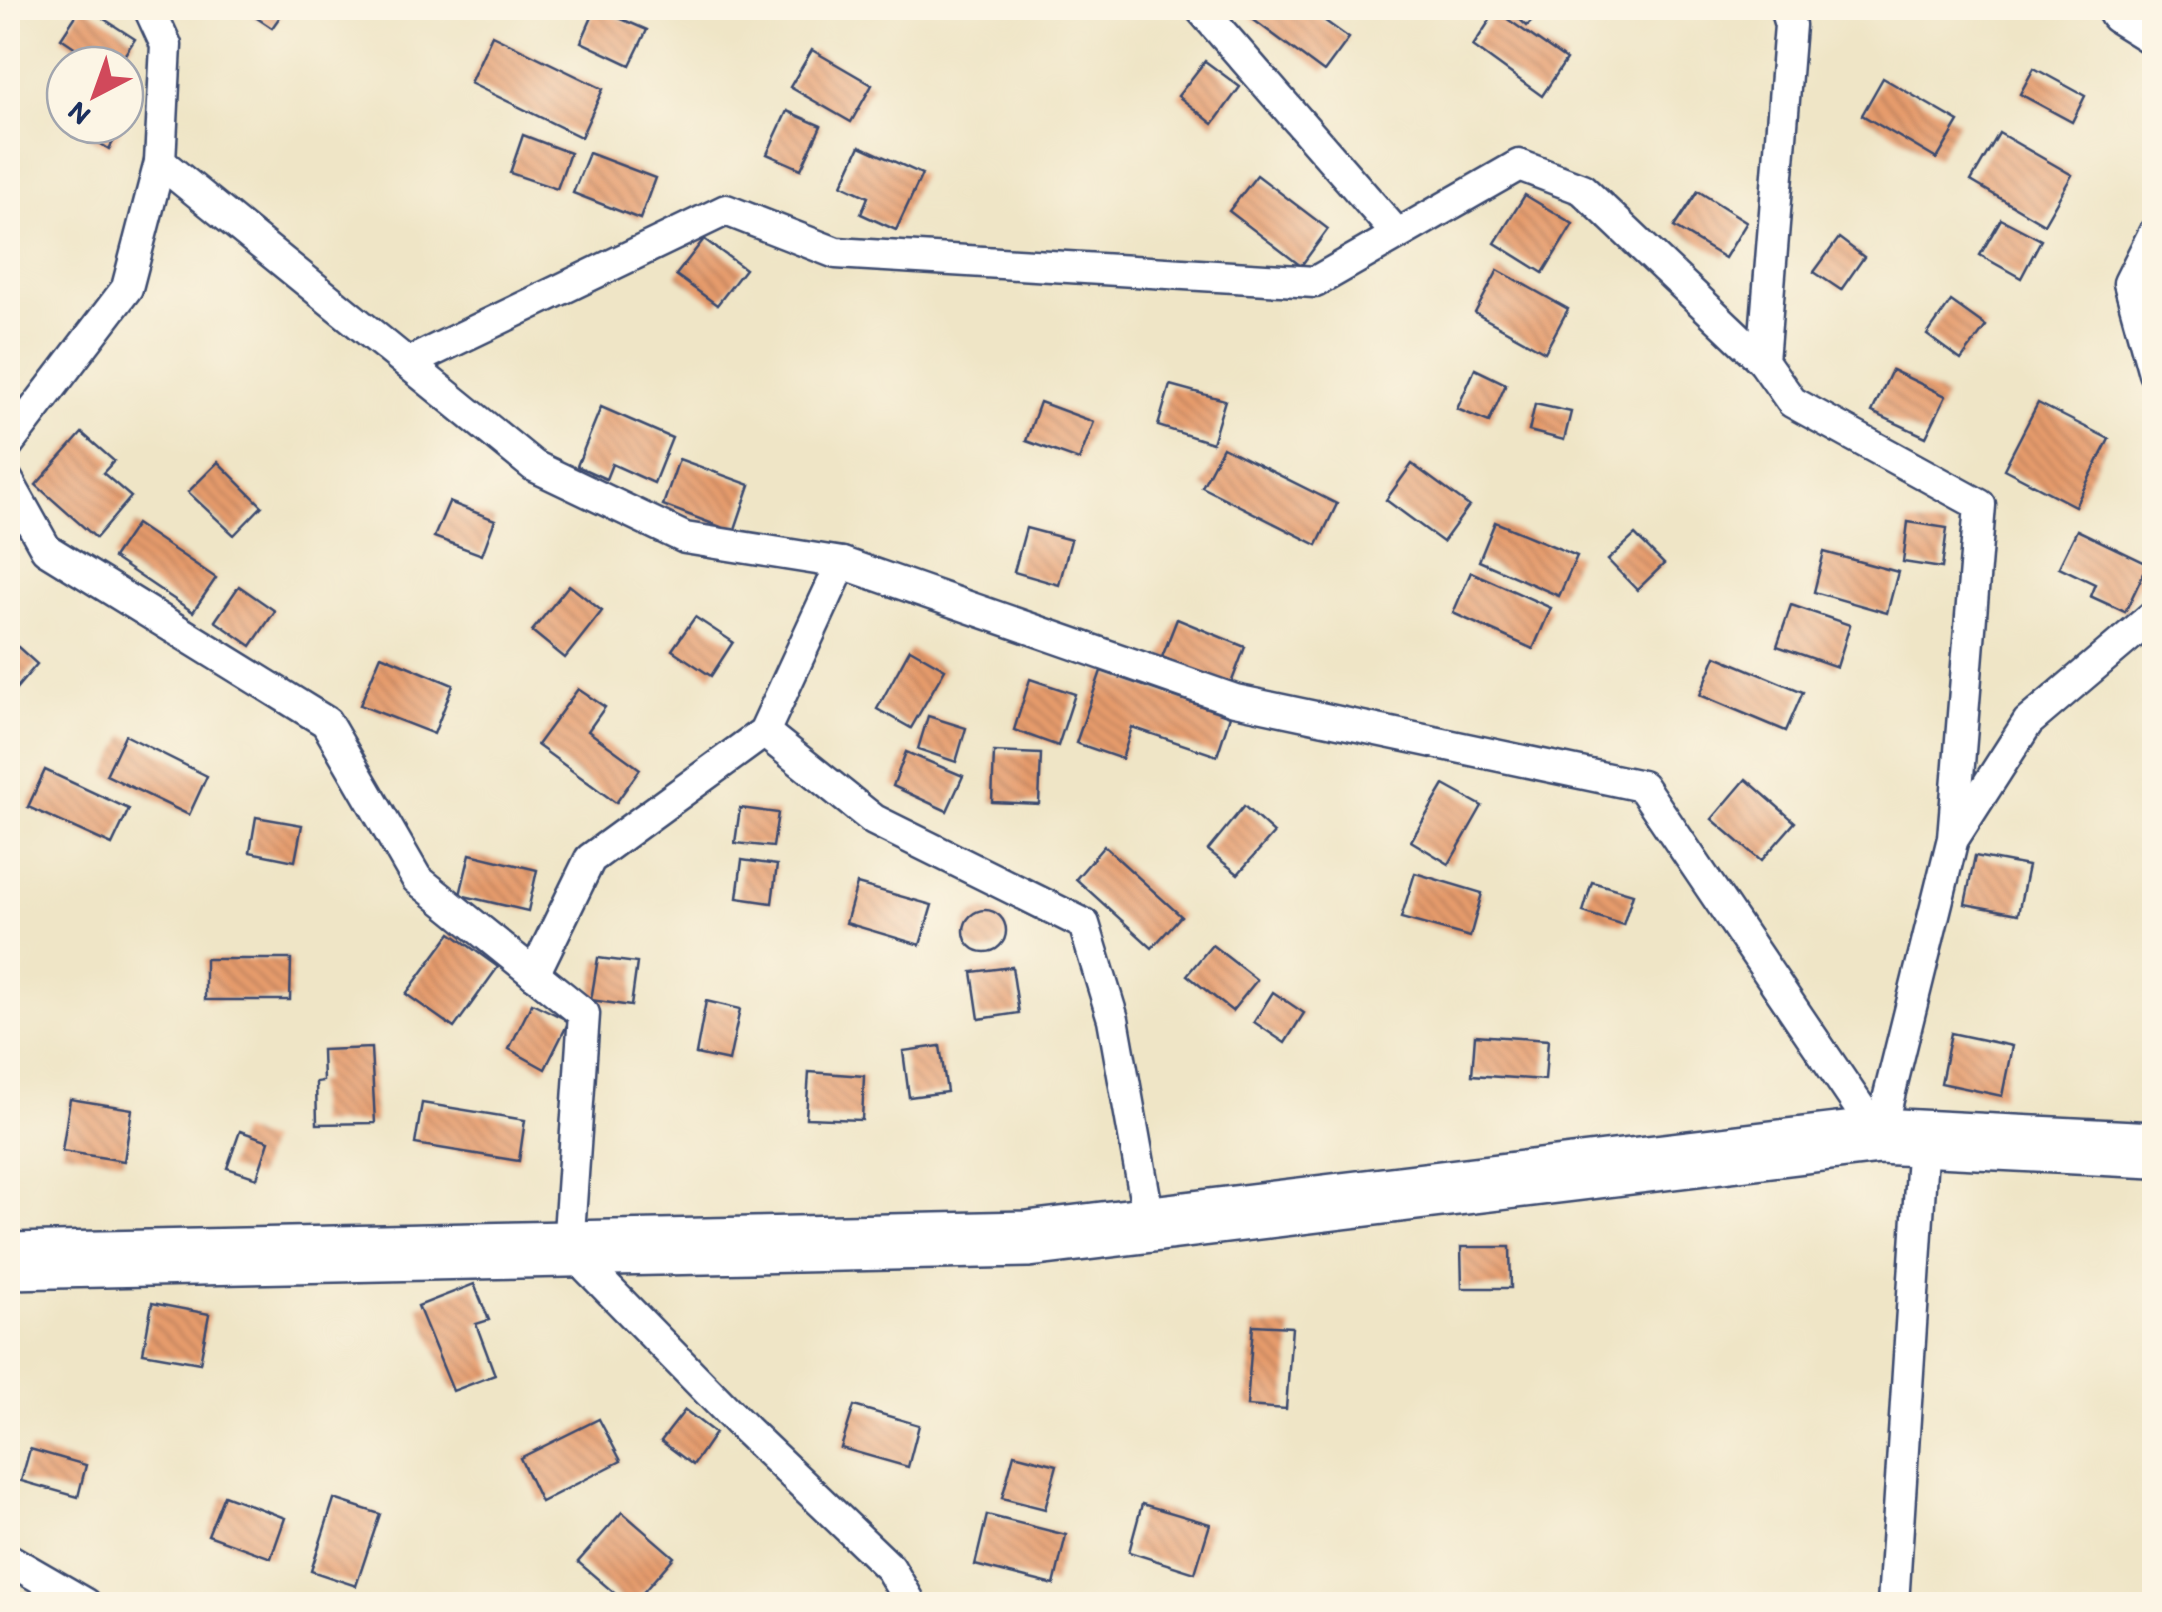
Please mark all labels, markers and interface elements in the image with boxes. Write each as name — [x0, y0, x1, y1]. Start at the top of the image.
north arrow — [45, 45, 145, 145]
text: N — [60, 95, 97, 133]

